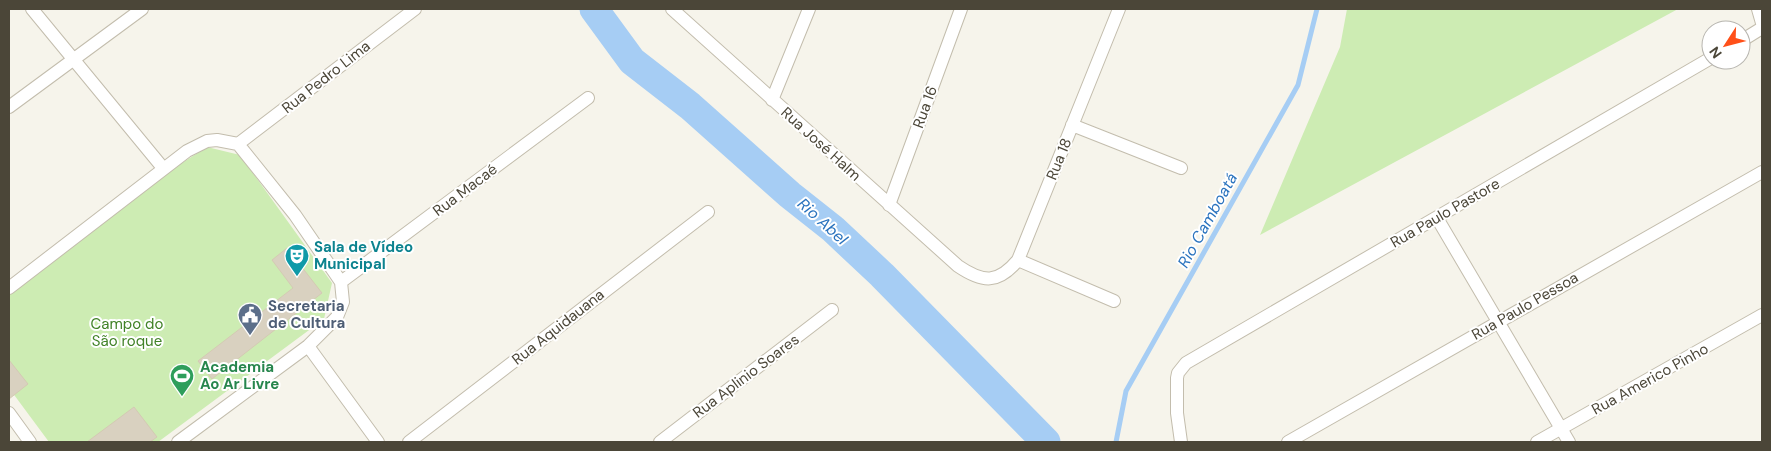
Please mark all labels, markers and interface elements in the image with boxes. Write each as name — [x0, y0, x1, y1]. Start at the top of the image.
north arrow — [1701, 20, 1751, 70]
street label: Rua Pedro Lima — [278, 36, 374, 118]
text: N — [1705, 43, 1726, 62]
street label: Rua 16 — [908, 83, 942, 131]
street label: Rua José Halm — [777, 103, 865, 185]
street label: Rua 18 — [1042, 135, 1076, 183]
street label: Rua Macaé — [429, 159, 501, 221]
water label: Rio Camboatá — [1173, 169, 1242, 271]
street label: Rua Paulo Pastore — [1387, 174, 1503, 252]
water label: Rio Abel — [793, 193, 853, 250]
place label: Sala de Vídeo Municipal — [314, 237, 413, 274]
theatre icon: Sala de Vídeo Municipal — [284, 243, 310, 277]
street label: Rua Paulo Pessoa — [1468, 267, 1582, 345]
street label: Rua Aquidauana — [508, 285, 608, 369]
place label: Secretaria de Cultura — [268, 296, 345, 333]
public building icon: Secretaria de Cultura — [237, 302, 263, 336]
park label: Campo do São roque — [91, 314, 164, 351]
street label: Rua Aplinio Soares — [689, 329, 803, 423]
street label: Rua Americo Pinho — [1588, 339, 1712, 419]
place label: Academia Ao Ar Livre — [200, 357, 279, 394]
sports icon: Academia Ao Ar Livre — [169, 363, 195, 397]

